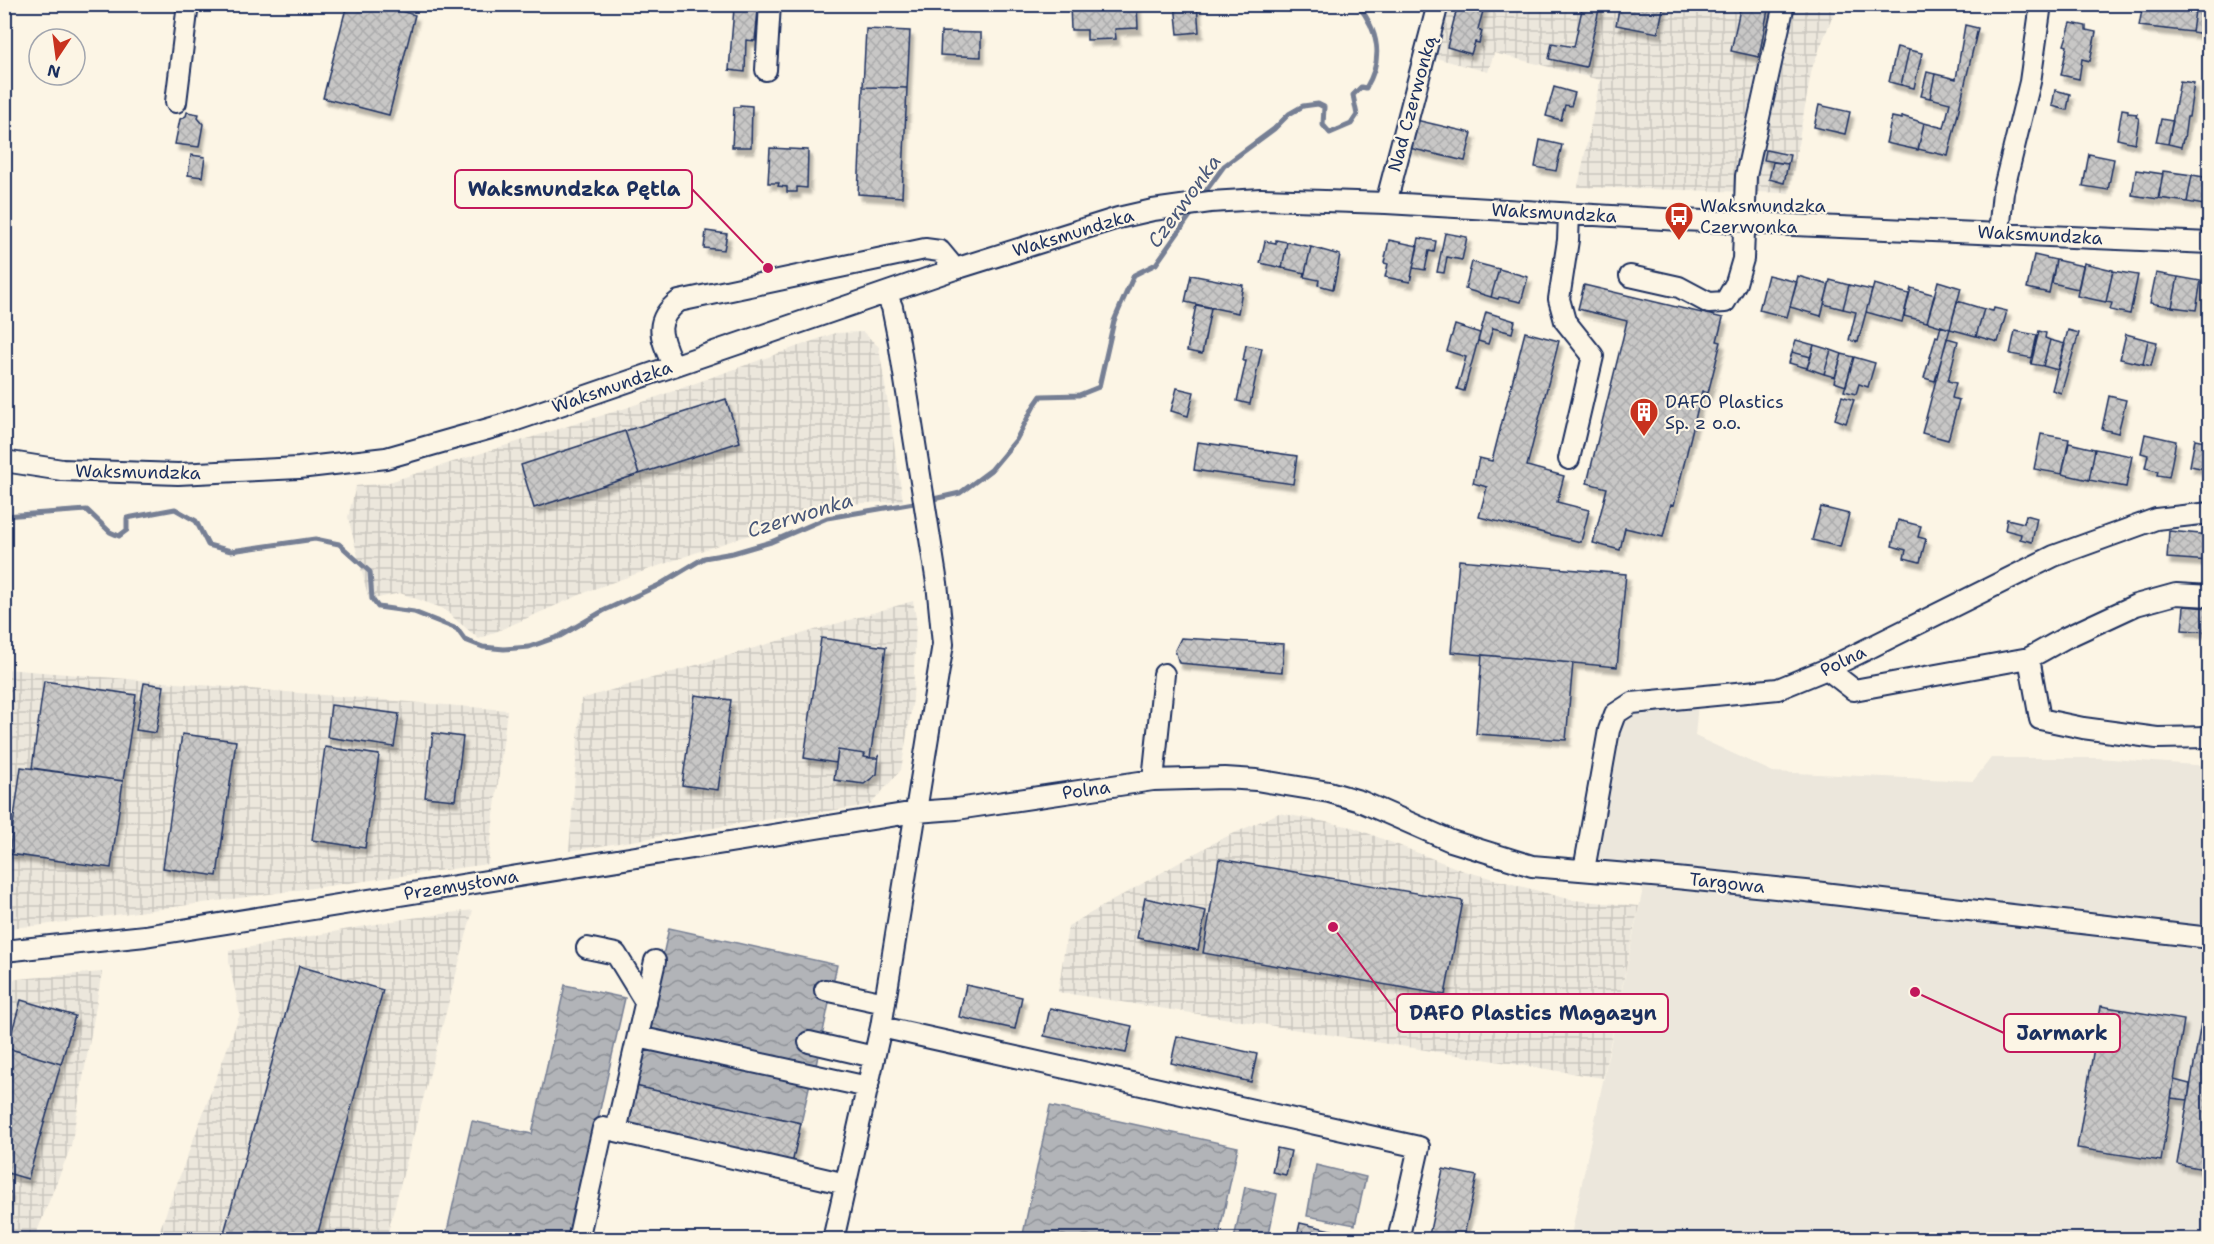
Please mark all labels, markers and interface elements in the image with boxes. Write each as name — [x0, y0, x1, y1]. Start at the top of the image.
north arrow — [27, 27, 87, 87]
street label: Nad Czerwonką — [1382, 33, 1442, 175]
text: N — [45, 59, 62, 83]
water label: Czerwonka — [1141, 149, 1227, 253]
callout: Waksmundzka Pętla — [455, 170, 692, 208]
text: Waksmundzka Pętla — [468, 176, 681, 202]
place label: Waksmundzka Czerwonka — [1700, 194, 1826, 239]
street label: Waksmundzka — [1491, 198, 1617, 228]
bus stop icon: Waksmundzka Czerwonka — [1663, 200, 1695, 242]
street label: Waksmundzka — [1009, 203, 1137, 263]
street label: Waksmundzka — [1977, 220, 2103, 250]
street label: Waksmundzka — [549, 355, 675, 419]
place label: DAFO Plastics Sp. z o.o. — [1665, 390, 1784, 435]
building icon: DAFO Plastics Sp. z o.o. — [1628, 396, 1660, 438]
street label: Waksmundzka — [75, 459, 201, 485]
water label: Czerwonka — [744, 487, 856, 543]
street label: Polna — [1816, 640, 1870, 682]
street label: Polna — [1060, 775, 1112, 805]
street label: Przemysłowa — [402, 864, 520, 906]
street label: Targowa — [1688, 867, 1766, 899]
callout: DAFO Plastics Magazyn — [1397, 994, 1668, 1032]
text: DAFO Plastics Magazyn — [1409, 1000, 1657, 1026]
callout: Jarmark — [2004, 1014, 2120, 1052]
text: Jarmark — [2016, 1020, 2108, 1046]

